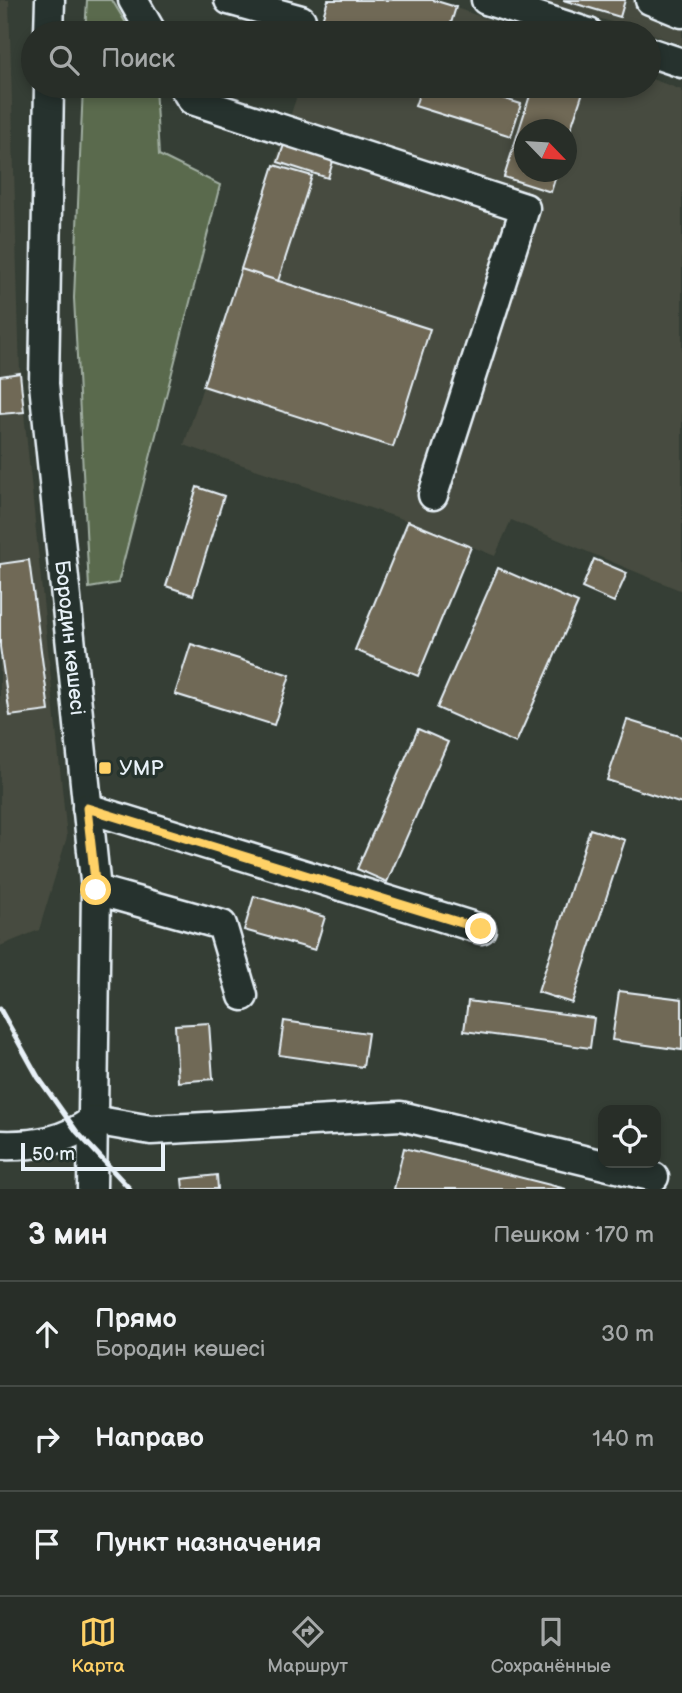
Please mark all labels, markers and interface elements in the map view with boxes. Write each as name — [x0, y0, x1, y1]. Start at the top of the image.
search box — [21, 21, 661, 98]
icon: search — [45, 41, 83, 79]
text: Поиск — [101, 44, 175, 75]
north arrow — [514, 119, 577, 182]
street label: Бородин көшесі — [49, 559, 90, 716]
place label: УМР — [119, 756, 164, 781]
marker: УМР — [97, 760, 113, 776]
route start — [80, 874, 111, 905]
route end — [465, 913, 496, 944]
map controls — [598, 1105, 661, 1168]
button: locate — [598, 1105, 661, 1168]
scale bar — [21, 1140, 164, 1172]
text: 50 m — [32, 1143, 75, 1166]
text: 3 мин — [28, 1217, 108, 1253]
text: Пешком · 170 m — [493, 1221, 654, 1249]
text: Прямо — [95, 1304, 177, 1335]
icon: ahead — [28, 1315, 66, 1353]
text: 30 m — [601, 1320, 654, 1348]
text: Бородин көшесі — [95, 1335, 265, 1363]
icon: right — [28, 1420, 66, 1458]
text: Направо — [95, 1423, 204, 1454]
text: 140 m — [592, 1425, 654, 1453]
icon: arrive — [28, 1525, 66, 1563]
text: Пункт назначения — [95, 1528, 321, 1559]
tab: Карта — [71, 1613, 125, 1678]
tab: Маршрут — [267, 1613, 348, 1678]
tab: Сохранённые — [491, 1613, 611, 1678]

